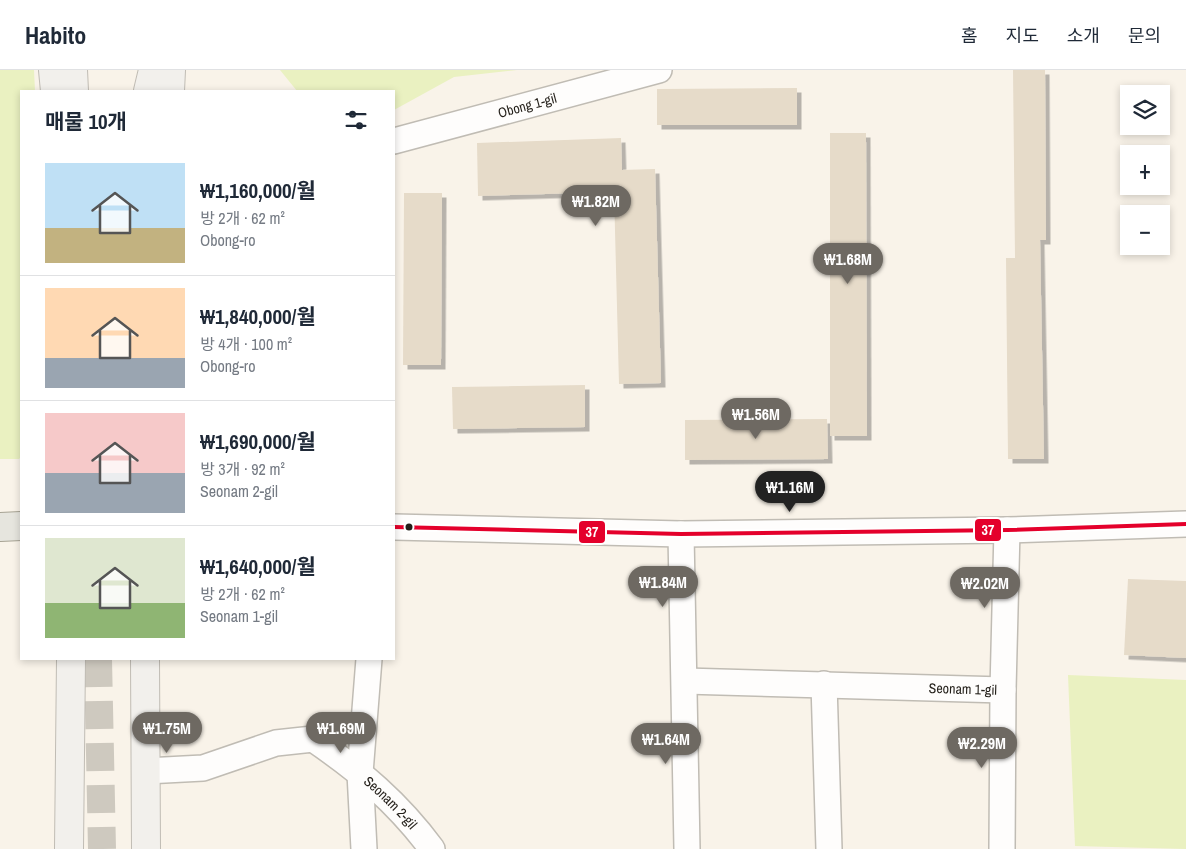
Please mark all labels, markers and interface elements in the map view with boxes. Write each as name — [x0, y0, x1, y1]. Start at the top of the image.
text: Habito — [25, 19, 86, 51]
text: 홈 — [961, 23, 978, 48]
text: 지도 — [1006, 23, 1039, 48]
text: 소개 — [1067, 23, 1100, 48]
text: 문의 — [1128, 23, 1161, 48]
map controls — [1120, 85, 1170, 255]
button: layers — [1120, 85, 1170, 135]
street label: Obong 1-gil — [496, 89, 559, 122]
icon: filters — [342, 106, 370, 134]
text: 매물 10개 — [45, 107, 127, 136]
button: + — [1120, 145, 1170, 195]
text: ₩1,160,000/월 — [200, 176, 316, 205]
icon: home — [85, 183, 145, 243]
pin: ₩1.82M — [555, 184, 637, 227]
text: ₩1.82M — [572, 190, 620, 212]
button: − — [1120, 205, 1170, 255]
text: 방 2개 · 62 m² — [200, 207, 285, 229]
text: Obong-ro — [200, 229, 255, 251]
pin: ₩1.68M — [807, 242, 889, 285]
text: ₩1.68M — [824, 248, 872, 270]
text: ₩1,840,000/월 — [200, 302, 316, 331]
icon: home — [85, 308, 145, 368]
text: 방 4개 · 100 m² — [200, 333, 292, 355]
text: Obong-ro — [200, 355, 255, 377]
pin: ₩1.56M — [715, 398, 797, 440]
text: ₩1.56M — [732, 403, 780, 425]
text: ₩1,690,000/월 — [200, 427, 316, 456]
icon: home — [85, 433, 145, 493]
text: 방 3개 · 92 m² — [200, 458, 285, 480]
pin: ₩1.16M — [749, 470, 831, 513]
text: ₩1.16M — [766, 476, 814, 498]
text: Seonam 2-gil — [200, 480, 278, 502]
line badge: 37 — [974, 518, 1002, 542]
line badge: 37 — [578, 520, 606, 544]
text: 37 — [982, 521, 995, 539]
unlabelled marker — [404, 522, 414, 532]
text: 37 — [586, 523, 599, 541]
text: ₩1,640,000/월 — [200, 552, 316, 581]
icon: home — [85, 558, 145, 618]
pin: ₩1.84M — [622, 566, 704, 608]
pin: ₩2.02M — [944, 566, 1026, 609]
text: ₩1.84M — [639, 571, 687, 593]
text: ₩2.02M — [961, 572, 1009, 594]
text: 방 2개 · 62 m² — [200, 583, 285, 605]
text: Seonam 1-gil — [200, 605, 278, 627]
street label: Seonam 1-gil — [928, 679, 997, 699]
pin: ₩1.75M — [126, 712, 208, 754]
pin: ₩1.69M — [300, 712, 382, 754]
text: ₩1.75M — [143, 717, 191, 739]
text: ₩1.69M — [317, 717, 365, 739]
pin: ₩1.64M — [625, 722, 707, 765]
pin: ₩2.29M — [941, 726, 1023, 769]
text: ₩1.64M — [642, 728, 690, 750]
text: ₩2.29M — [958, 732, 1006, 754]
street label: Seonam 2-gil — [360, 772, 421, 833]

